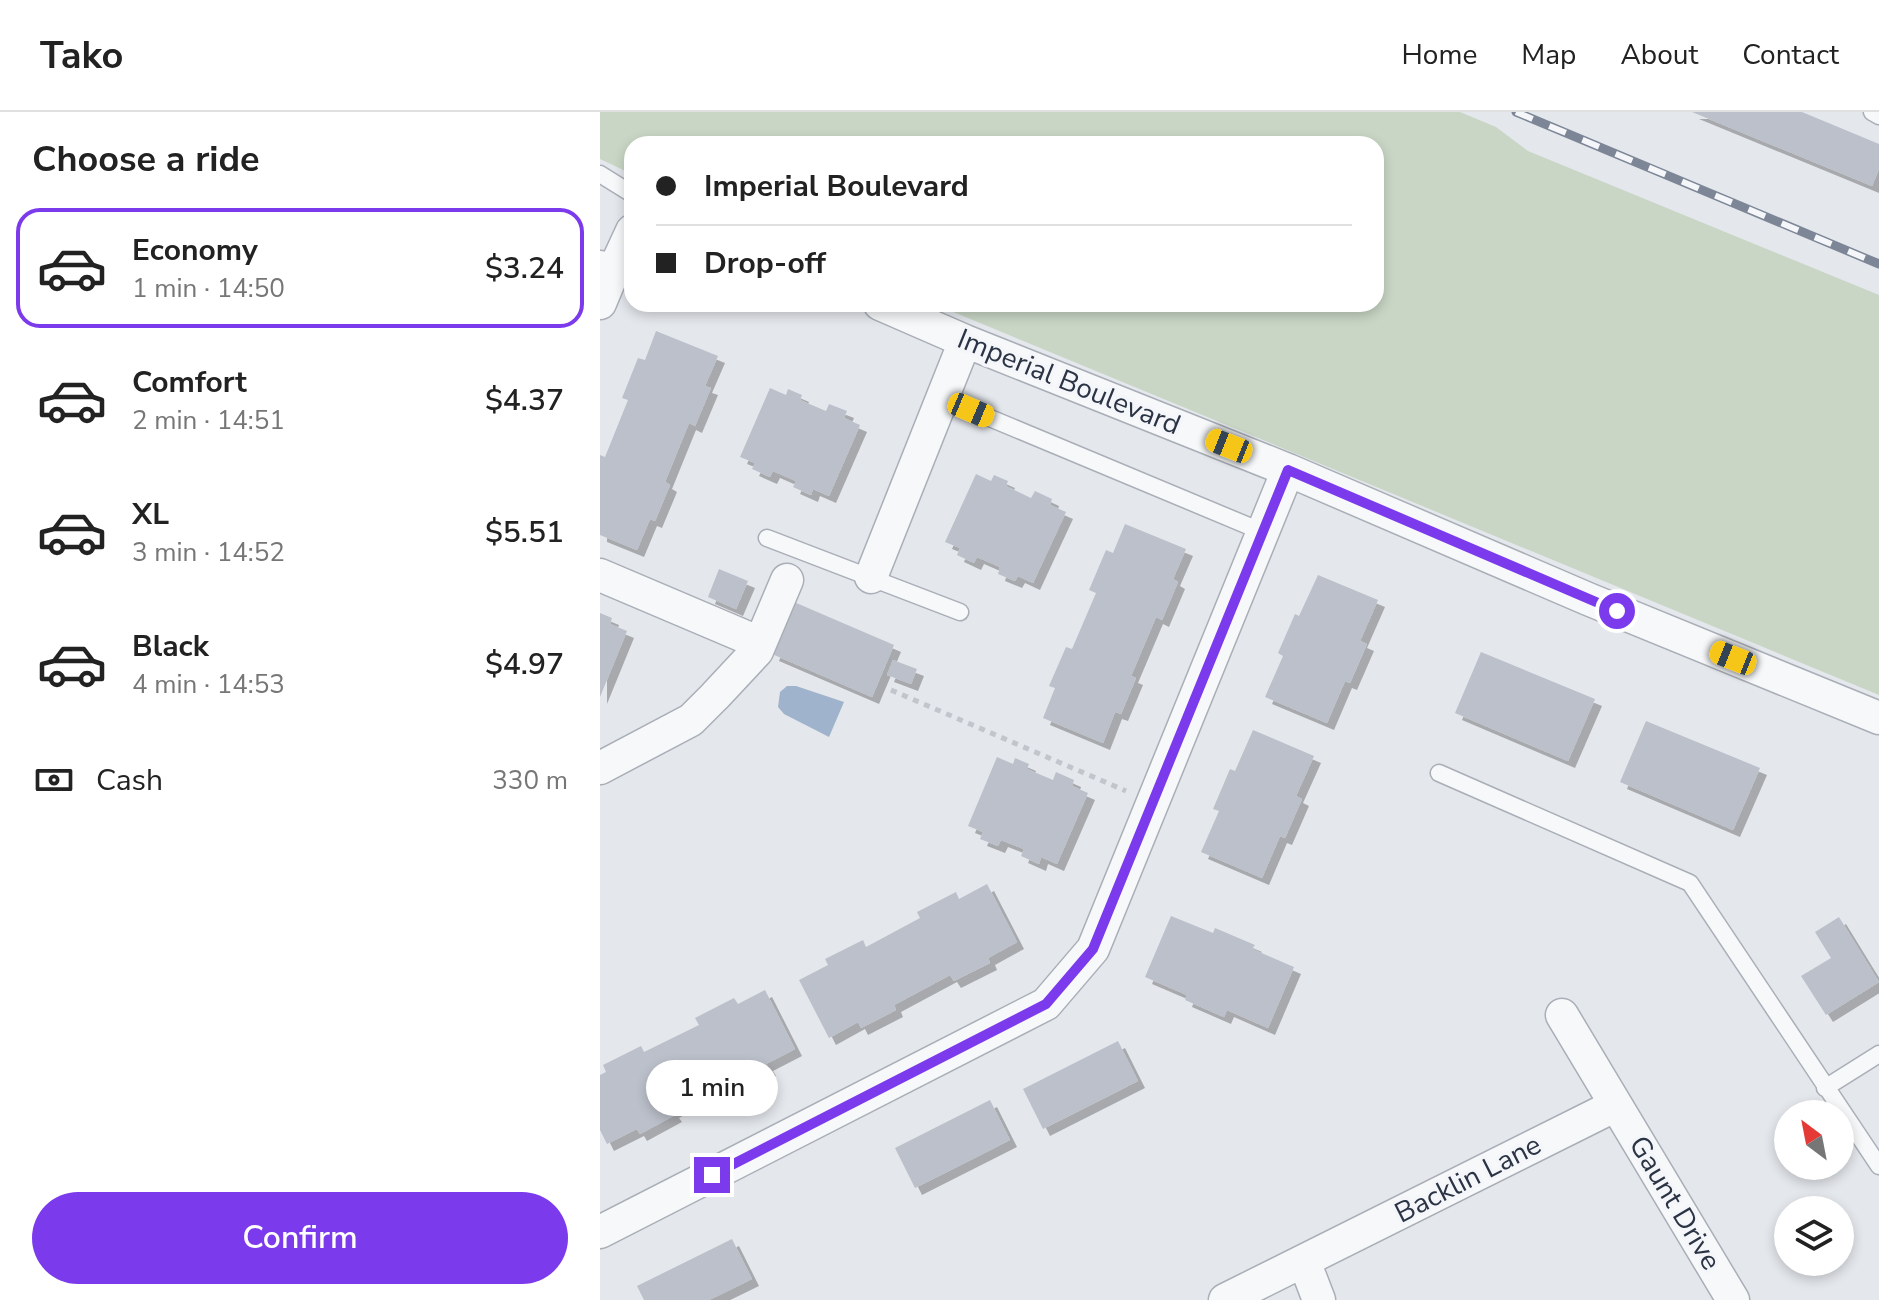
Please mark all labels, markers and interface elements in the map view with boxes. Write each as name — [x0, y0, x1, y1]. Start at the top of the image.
text: Tako — [40, 30, 123, 81]
text: Home — [1402, 36, 1477, 74]
text: Map — [1521, 36, 1576, 74]
text: About — [1620, 36, 1698, 74]
text: Contact — [1742, 36, 1839, 74]
text: Choose a ride — [32, 135, 260, 184]
text: Imperial Boulevard — [704, 166, 969, 207]
text: Economy — [132, 230, 258, 271]
icon: car — [36, 232, 108, 304]
text: Drop-off — [704, 243, 826, 284]
text: $3.24 — [485, 248, 564, 289]
text: 1 min · 14:50 — [132, 271, 285, 306]
street label: Imperial Boulevard — [952, 320, 1186, 444]
text: Comfort — [132, 362, 247, 403]
icon: car — [36, 364, 108, 436]
text: $4.37 — [485, 380, 564, 421]
car — [944, 390, 998, 430]
text: 2 min · 14:51 — [132, 403, 285, 438]
car — [1202, 426, 1256, 466]
text: XL — [132, 494, 169, 535]
icon: car — [36, 496, 108, 568]
text: $5.51 — [485, 512, 564, 553]
text: 3 min · 14:52 — [132, 535, 285, 570]
route start — [1599, 593, 1635, 629]
text: Black — [132, 626, 209, 667]
icon: car — [36, 628, 108, 700]
car — [1706, 638, 1760, 678]
text: $4.97 — [485, 644, 564, 685]
text: 4 min · 14:53 — [132, 667, 285, 702]
icon: cash — [32, 758, 76, 802]
text: Cash — [96, 760, 163, 801]
text: 330 m — [492, 763, 568, 798]
callout: 1 min — [646, 1059, 778, 1115]
text: 1 min — [679, 1070, 745, 1105]
north arrow — [1774, 1100, 1854, 1180]
map controls — [1774, 1100, 1854, 1276]
street label: Backlin Lane — [1388, 1126, 1548, 1232]
street label: Gaunt Drive — [1620, 1129, 1730, 1277]
route end — [694, 1157, 730, 1193]
button: Confirm — [32, 1192, 568, 1284]
button: layers — [1774, 1196, 1854, 1276]

